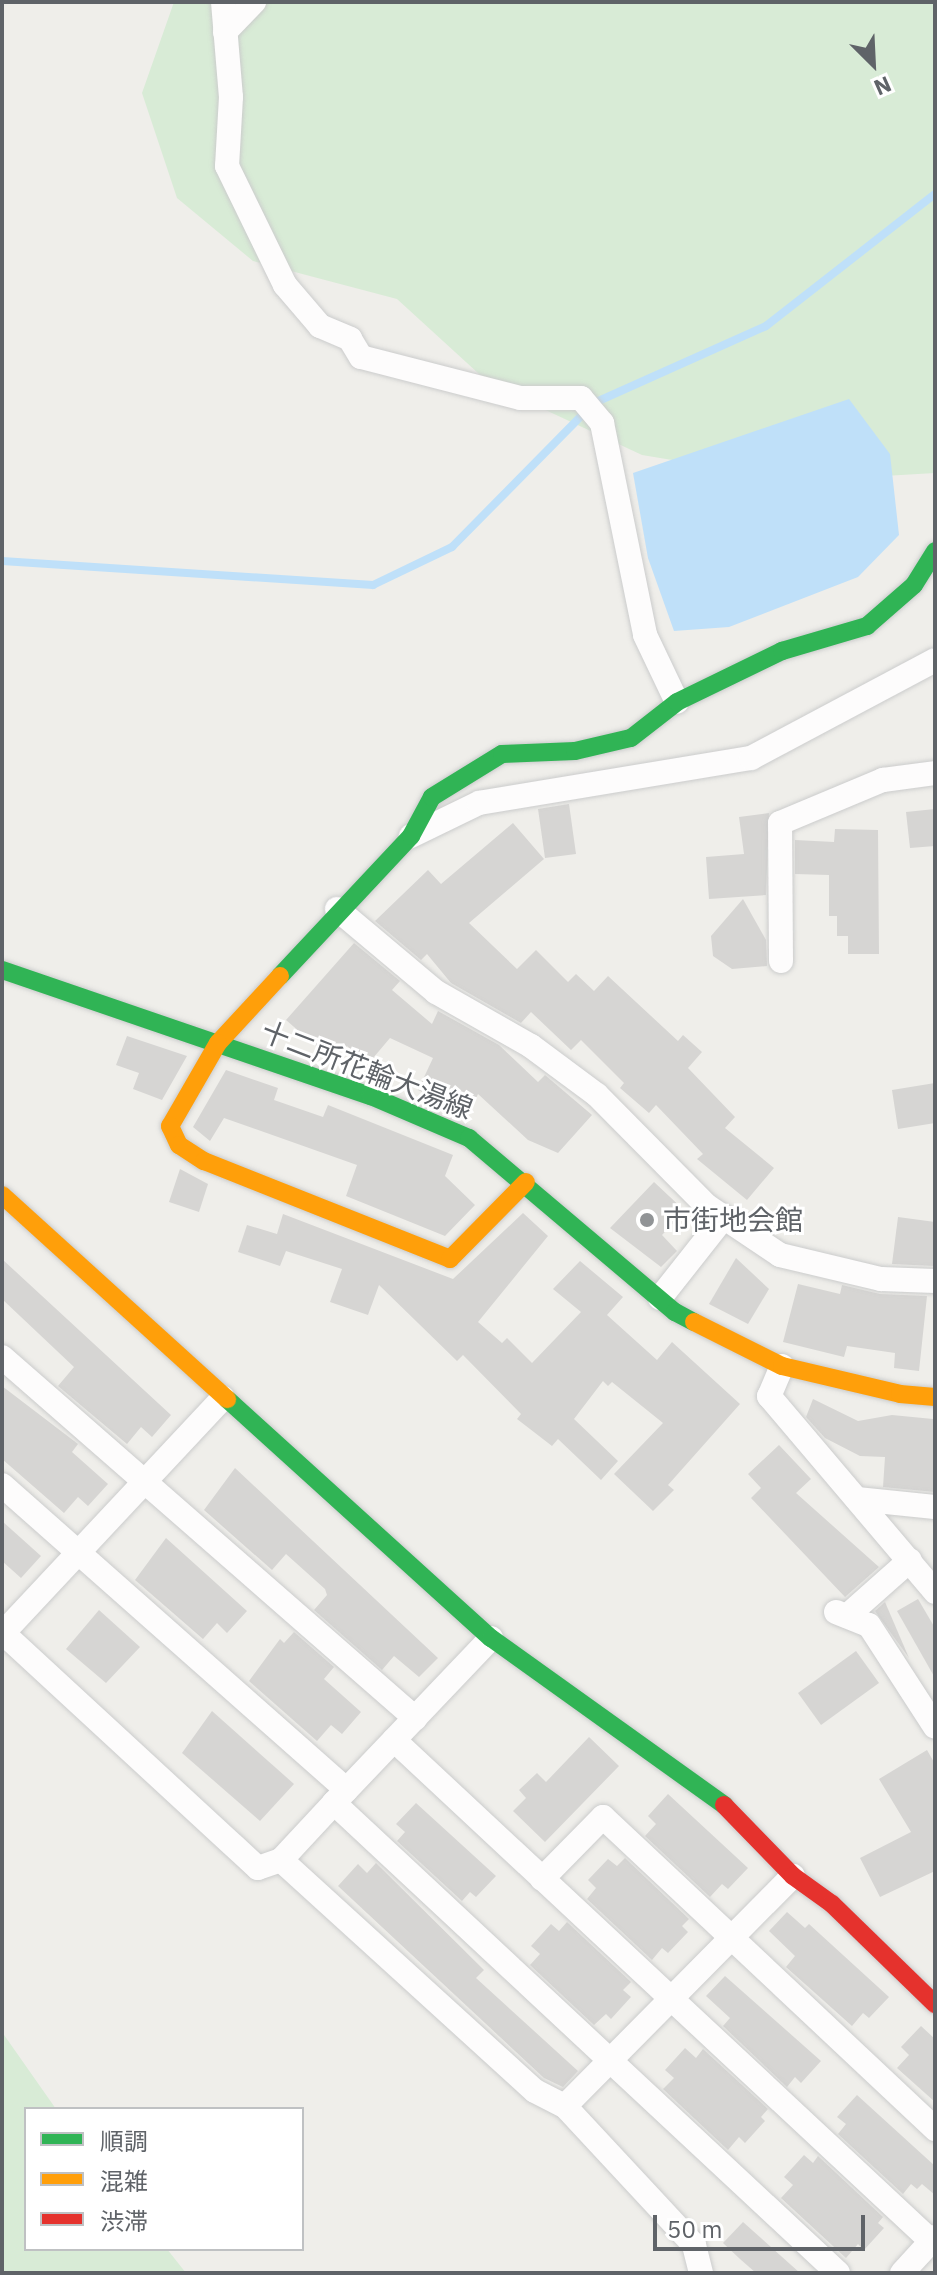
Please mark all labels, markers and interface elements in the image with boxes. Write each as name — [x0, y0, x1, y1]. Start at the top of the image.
north arrow — [833, 24, 913, 104]
text: N — [870, 70, 896, 103]
street label: 十二所花輪大湯線 — [256, 1014, 478, 1126]
place label: 市街地会館 — [663, 1203, 803, 1237]
marker: 市街地会館 — [638, 1211, 656, 1229]
legend — [24, 2107, 304, 2251]
text: 順調 — [100, 2125, 148, 2157]
text: 混雑 — [100, 2165, 148, 2197]
scale bar — [657, 2199, 869, 2249]
text: 渋滞 — [100, 2205, 148, 2237]
text: 50 m — [667, 2213, 722, 2245]

